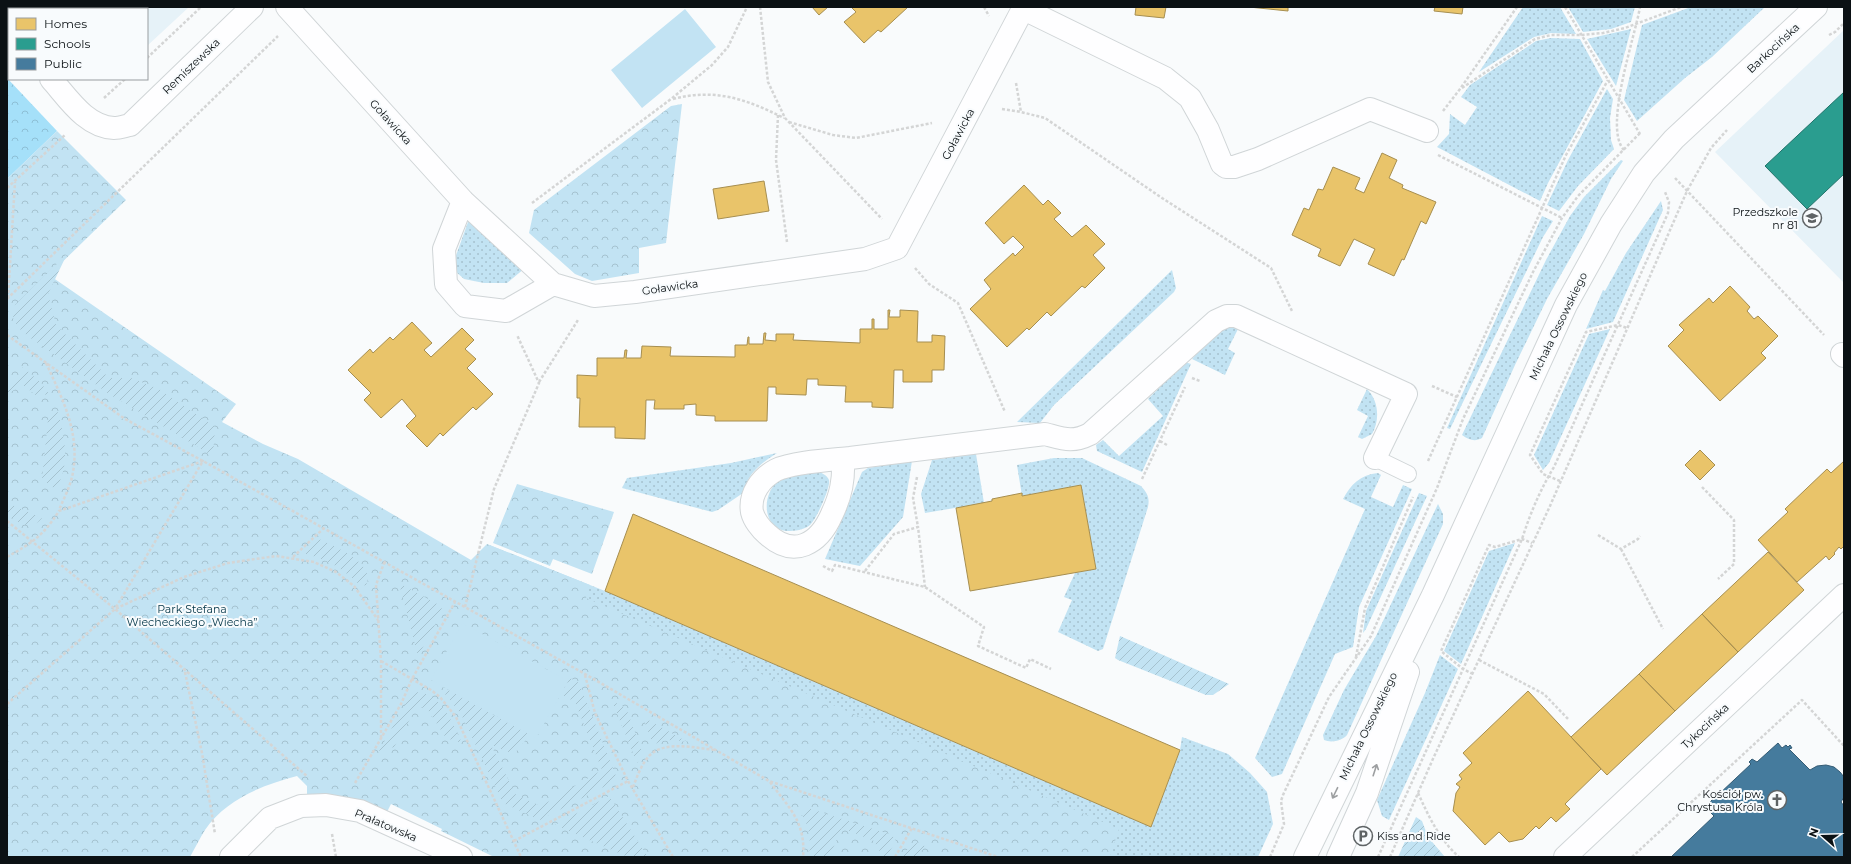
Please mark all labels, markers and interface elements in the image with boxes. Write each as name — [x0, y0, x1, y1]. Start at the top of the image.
legend — [8, 8, 148, 80]
text: Homes — [44, 16, 87, 31]
street label: Barkocińska — [1744, 20, 1802, 76]
street label: Remiszewska — [159, 35, 223, 97]
text: Schools — [44, 36, 90, 51]
text: Public — [44, 56, 82, 71]
street label: Goławicka — [367, 96, 415, 148]
street label: Goławicka — [939, 106, 977, 162]
place label: Przedszkole nr 81 — [1732, 205, 1798, 232]
school or university icon: Przedszkole nr 81 — [1801, 207, 1823, 229]
street label: Michała Ossowskiego — [1526, 270, 1590, 382]
street label: Goławicka — [641, 276, 699, 298]
park label: Park Stefana Wiecheckiego „Wiecha” — [126, 602, 258, 629]
street label: Michała Ossowskiego — [1336, 670, 1400, 782]
street label: Tykocińska — [1678, 700, 1732, 752]
one-way arrow — [1372, 763, 1379, 776]
one-way arrow — [1331, 787, 1338, 799]
place label: Kościół pw. Chrystusa Króla — [1677, 787, 1763, 814]
church icon: Kościół pw. Chrystusa Króla — [1766, 789, 1788, 811]
street label: Prałatowska — [353, 806, 419, 844]
north arrow — [1803, 816, 1843, 856]
parking icon: Kiss and Ride — [1352, 825, 1374, 847]
text: N — [1806, 826, 1822, 839]
place label: Kiss and Ride — [1377, 829, 1451, 843]

